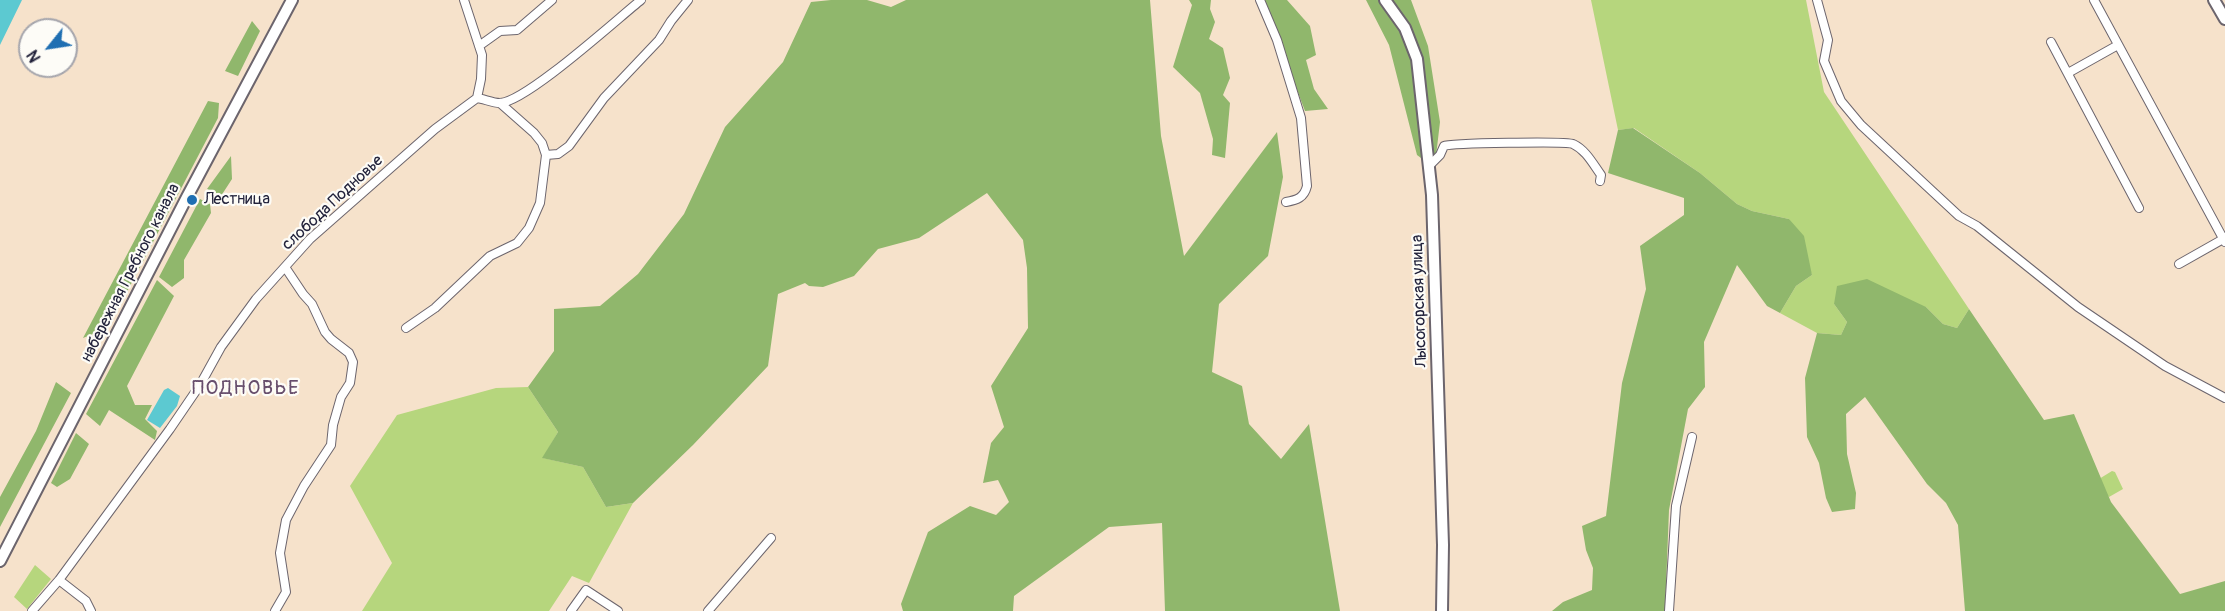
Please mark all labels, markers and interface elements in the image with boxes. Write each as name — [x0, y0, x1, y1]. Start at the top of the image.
north arrow — [18, 18, 78, 78]
text: N — [23, 46, 46, 66]
street label: слобода Подновье — [279, 151, 387, 255]
street label: набережная Гребного канала — [78, 181, 184, 365]
place label: Лестница — [204, 190, 270, 210]
marker: Лестница — [185, 193, 199, 207]
street label: Лысогорская улица — [1408, 234, 1432, 368]
district label: ПОДНОВЬЕ — [192, 377, 300, 401]

